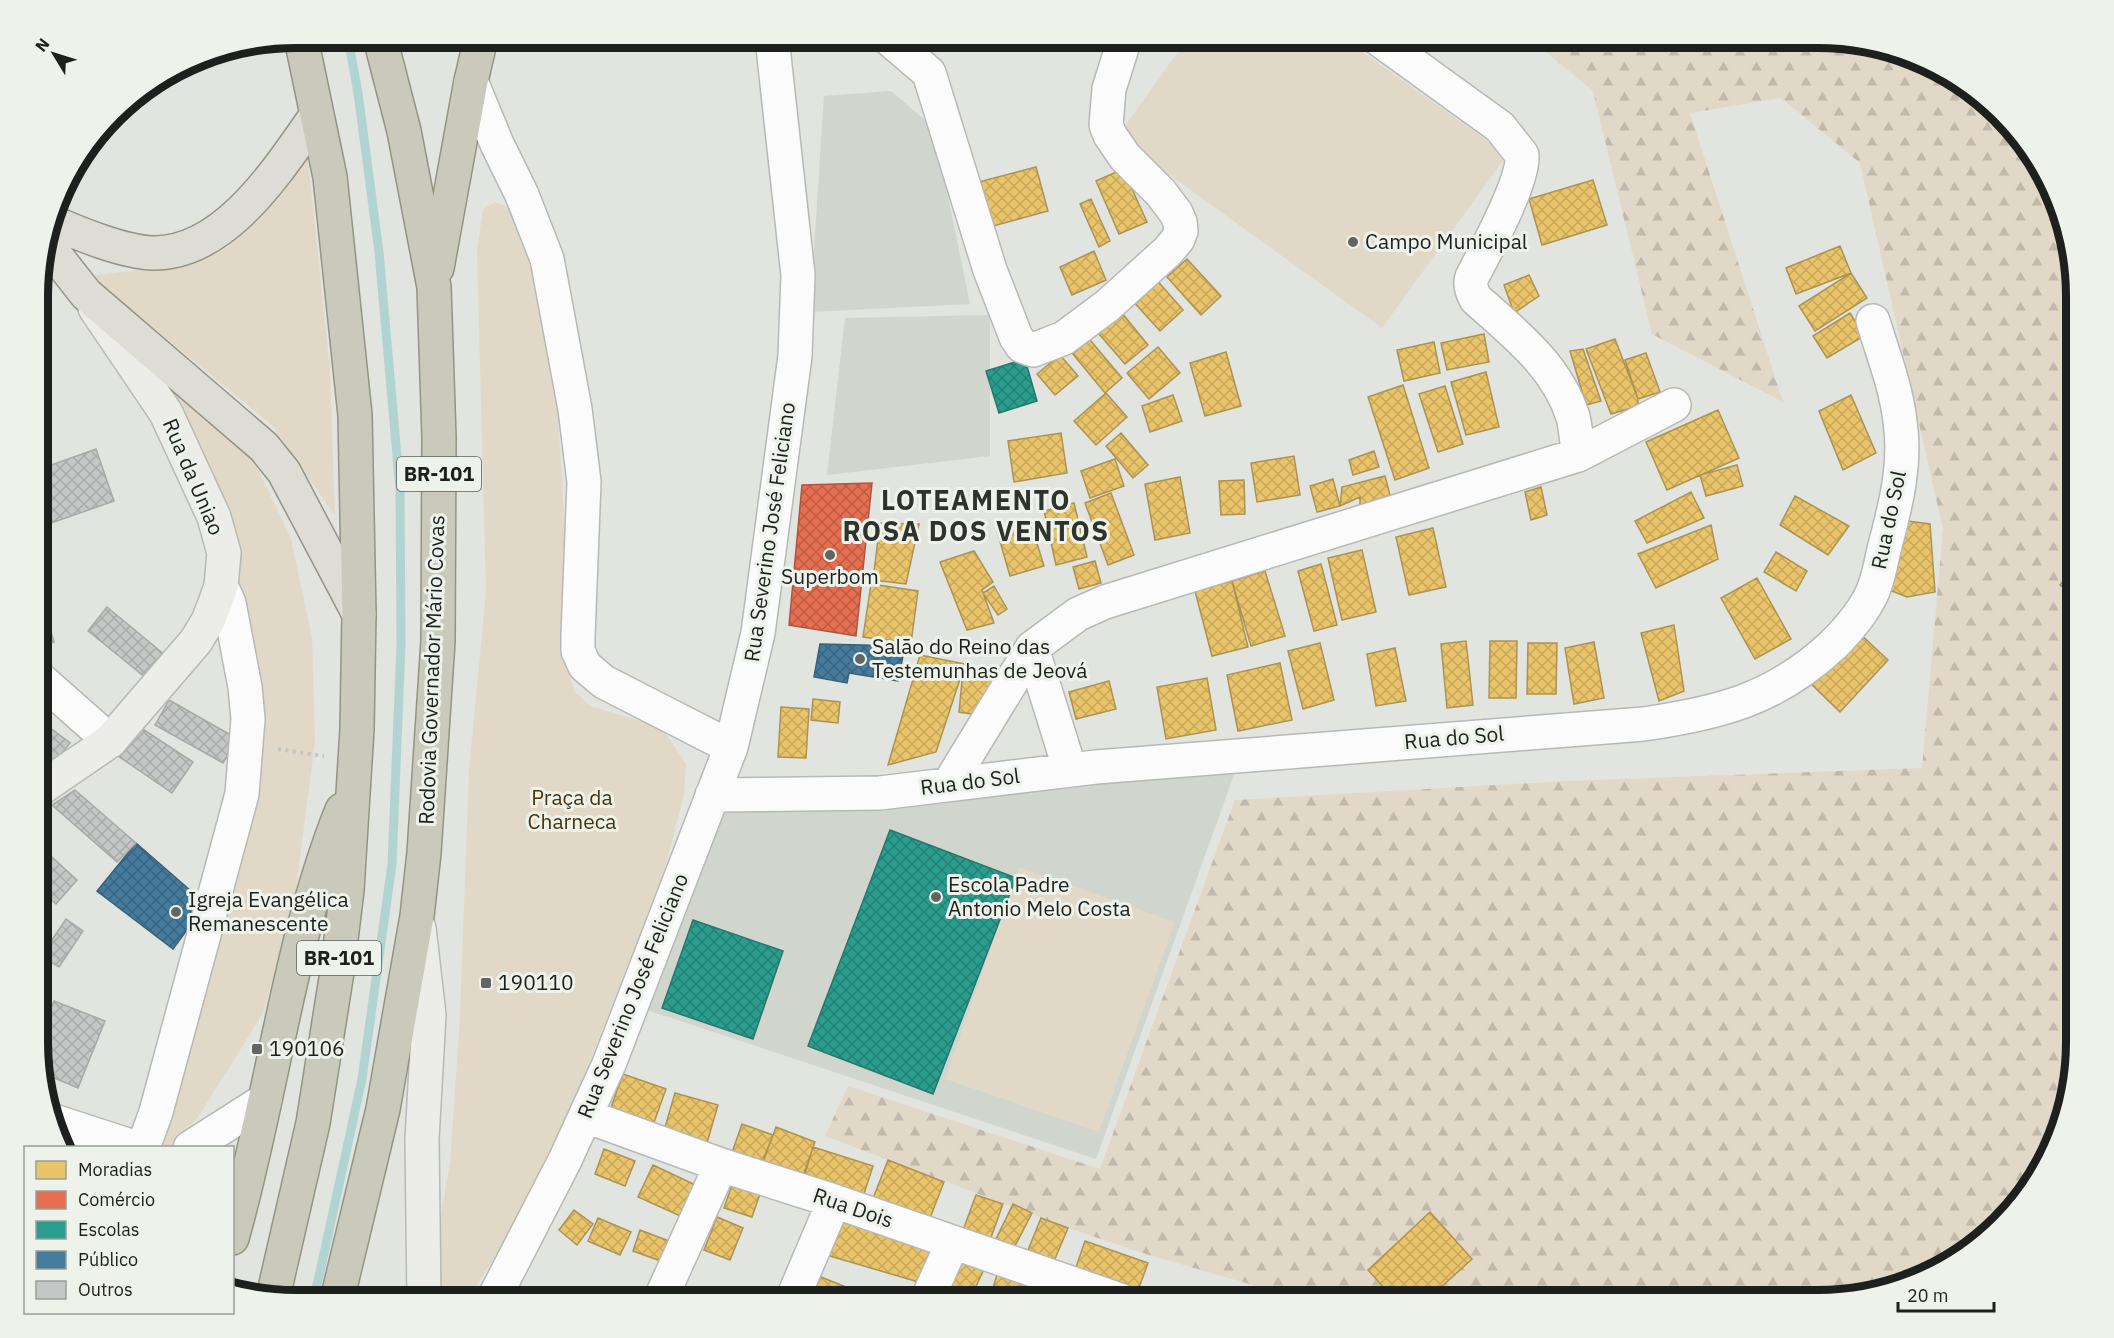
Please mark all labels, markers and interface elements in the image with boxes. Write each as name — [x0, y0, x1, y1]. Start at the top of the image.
north arrow — [24, 24, 84, 84]
text: N — [31, 34, 54, 55]
place label: Campo Municipal — [1365, 227, 1528, 255]
marker: Campo Municipal — [1346, 235, 1360, 249]
street label: Rua Severino José Feliciano — [737, 400, 801, 664]
street label: Rua da Uniao — [157, 414, 231, 539]
road number: BR-101 — [397, 457, 481, 491]
street label: Rua do Sol — [1864, 468, 1912, 572]
district label: LOTEAMENTO ROSA DOS VENTOS — [842, 482, 1110, 548]
street label: Rodovia Governador Mário Covas — [412, 515, 450, 825]
marker: Superbom — [823, 548, 837, 562]
place label: Superbom — [781, 562, 879, 590]
place label: Salão do Reino das Testemunhas de Jeová — [872, 632, 1087, 684]
marker: Salão do Reino das Testemunhas de Jeová — [853, 652, 867, 666]
street label: Rua do Sol — [1403, 719, 1505, 755]
street label: Rua do Sol — [918, 761, 1022, 801]
park label: Praça da Charneca — [527, 783, 617, 835]
street label: Rua Severino José Feliciano — [570, 869, 694, 1122]
place label: Escola Padre Antonio Melo Costa — [948, 870, 1131, 922]
place label: Igreja Evangélica Remanescente — [188, 885, 349, 937]
marker: Escola Padre Antonio Melo Costa — [929, 890, 943, 904]
marker: Igreja Evangélica Remanescente — [169, 905, 183, 919]
road number: BR-101 — [297, 941, 381, 975]
place label: 190110 — [498, 968, 574, 996]
marker: 190110 — [479, 976, 493, 990]
place label: 190106 — [269, 1034, 345, 1062]
marker: 190106 — [250, 1042, 264, 1056]
legend — [24, 1146, 234, 1314]
text: Moradias — [78, 1158, 152, 1181]
street label: Rua Dois — [810, 1180, 897, 1234]
text: Comércio — [78, 1188, 155, 1211]
text: Escolas — [78, 1218, 140, 1241]
text: Público — [78, 1248, 138, 1271]
scale bar — [1898, 1275, 1994, 1313]
text: Outros — [78, 1278, 133, 1301]
text: 20 m — [1907, 1284, 1949, 1307]

